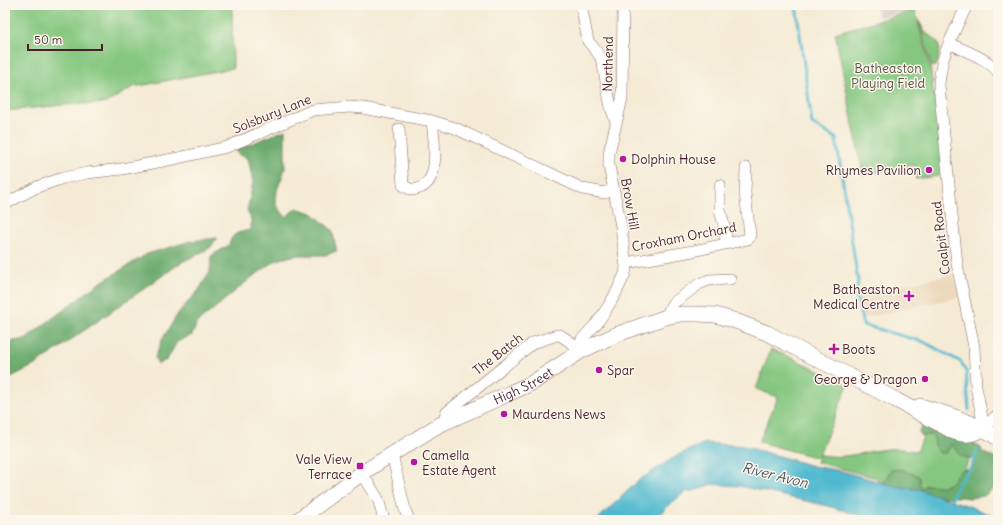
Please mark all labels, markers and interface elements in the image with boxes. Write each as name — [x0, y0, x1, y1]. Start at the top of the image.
scale bar — [28, 26, 102, 52]
text: 50 m — [34, 32, 63, 47]
street label: Northend — [599, 36, 617, 92]
park label: Batheaston Playing Field — [851, 60, 925, 92]
street label: Solsbury Lane — [230, 91, 314, 137]
place label: Dolphin House — [631, 151, 716, 168]
marker: Dolphin House — [618, 154, 628, 164]
place label: Rhymes Pavilion — [826, 162, 921, 179]
marker: Rhymes Pavilion — [924, 165, 934, 175]
street label: Brow Hill — [617, 177, 643, 231]
street label: Coalpit Road — [928, 200, 954, 276]
street label: Croxham Orchard — [630, 218, 738, 255]
place label: Batheaston Medical Centre — [813, 281, 900, 313]
marker: Batheaston Medical Centre — [903, 290, 915, 302]
street label: The Batch — [470, 329, 527, 379]
place label: Boots — [842, 341, 875, 358]
marker: Boots — [829, 344, 839, 354]
place label: Spar — [607, 362, 635, 379]
street label: High Street — [491, 363, 557, 408]
marker: Spar — [594, 365, 604, 375]
place label: George & Dragon — [814, 371, 917, 388]
marker: George & Dragon — [920, 374, 930, 384]
place label: Maurdens News — [512, 406, 606, 423]
marker: Maurdens News — [499, 409, 509, 419]
place label: Camella Estate Agent — [422, 447, 497, 479]
place label: Vale View Terrace — [296, 451, 352, 483]
marker: Camella Estate Agent — [409, 457, 419, 467]
water label: River Avon — [740, 458, 811, 492]
marker: Vale View Terrace — [355, 461, 365, 471]

